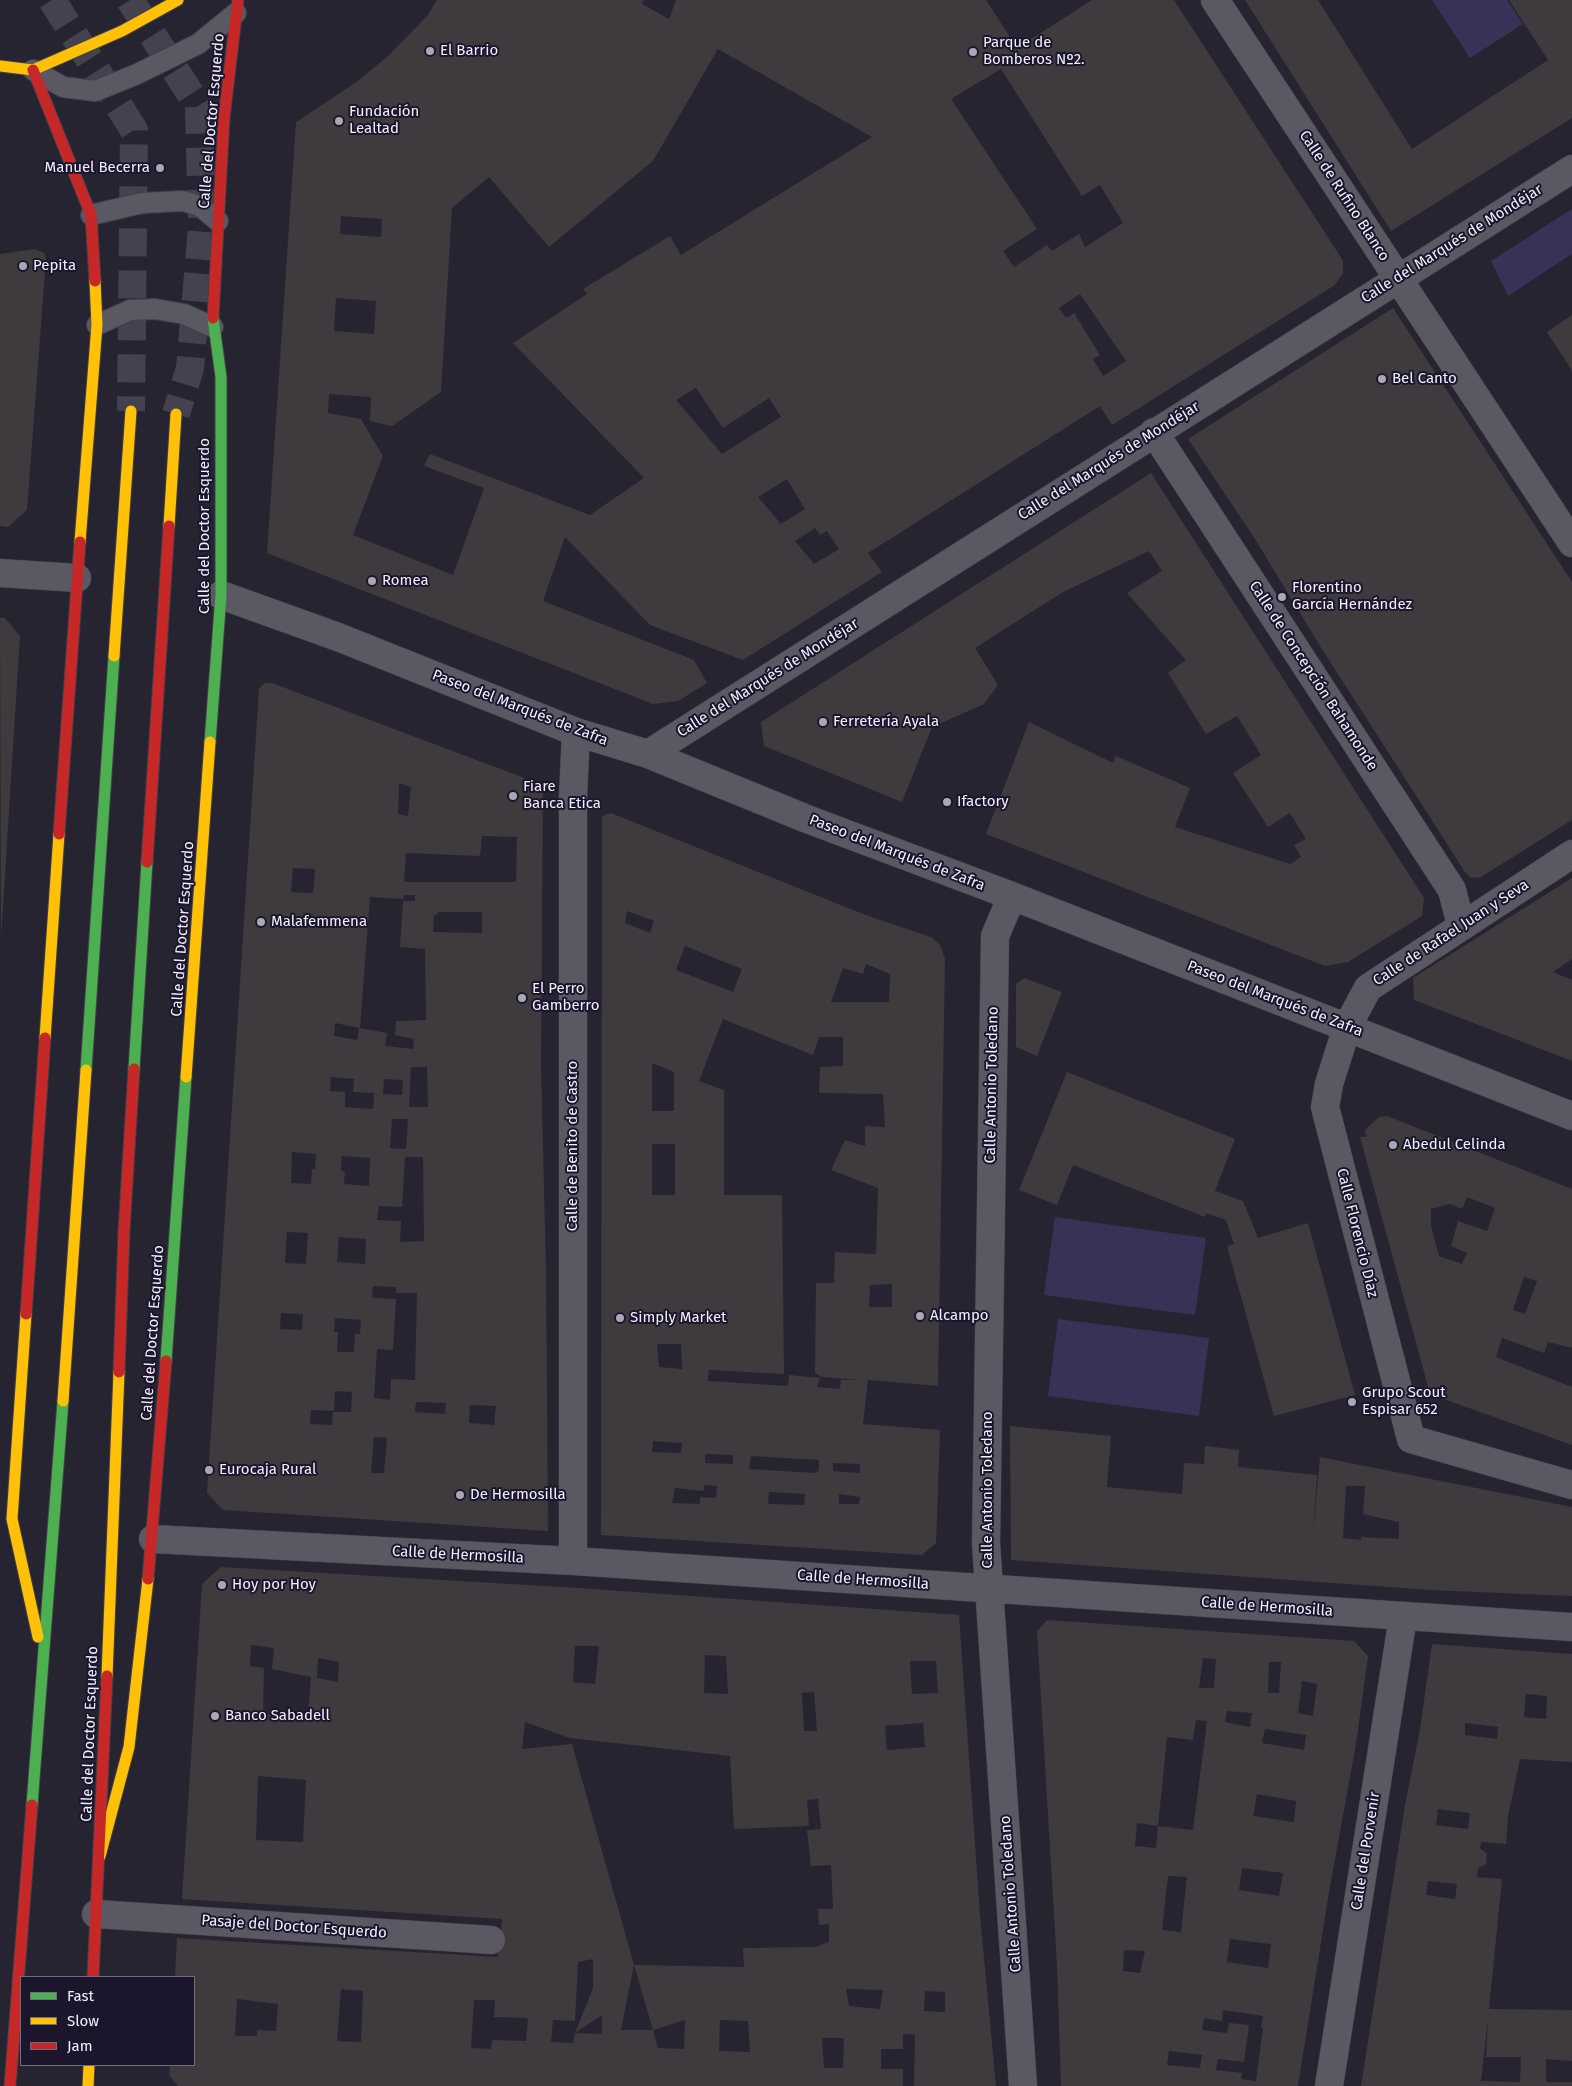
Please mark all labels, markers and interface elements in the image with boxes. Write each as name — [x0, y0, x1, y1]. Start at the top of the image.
street label: Calle del Doctor Esquerdo — [195, 33, 229, 209]
place label: Parque de Bomberos Nº2. — [983, 34, 1085, 69]
place label: El Barrio — [440, 42, 498, 60]
marker: El Barrio — [424, 45, 436, 57]
marker: Parque de Bomberos Nº2. — [967, 46, 979, 58]
place label: Fundación Lealtad — [349, 103, 419, 138]
marker: Fundación Lealtad — [333, 115, 345, 127]
street label: Calle de Rufino Blanco — [1295, 127, 1393, 265]
place label: Manuel Becerra — [45, 159, 150, 177]
marker: Manuel Becerra — [154, 162, 166, 174]
street label: Calle del Marqués de Mondéjar — [1358, 181, 1546, 307]
place label: Pepita — [33, 257, 76, 275]
marker: Pepita — [17, 260, 29, 272]
place label: Bel Canto — [1392, 370, 1457, 388]
marker: Bel Canto — [1376, 373, 1388, 385]
street label: Calle del Marqués de Mondéjar — [1015, 398, 1203, 524]
street label: Calle del Doctor Esquerdo — [196, 438, 214, 614]
place label: Romea — [382, 572, 429, 590]
marker: Romea — [366, 575, 378, 587]
street label: Calle de Concepción Bahamonde — [1245, 578, 1381, 774]
place label: Florentino García Hernández — [1292, 579, 1412, 614]
marker: Florentino García Hernández — [1276, 591, 1288, 603]
street label: Calle del Marqués de Mondéjar — [674, 615, 862, 741]
street label: Paseo del Marqués de Zafra — [430, 666, 610, 750]
place label: Ferretería Ayala — [833, 713, 939, 731]
marker: Ferretería Ayala — [817, 716, 829, 728]
place label: Fiare Banca Etica — [523, 778, 601, 813]
marker: Fiare Banca Etica — [507, 790, 519, 802]
place label: Ifactory — [957, 793, 1009, 811]
marker: Ifactory — [941, 796, 953, 808]
street label: Paseo del Marqués de Zafra — [807, 811, 987, 895]
street label: Calle del Doctor Esquerdo — [168, 841, 198, 1017]
street label: Calle de Rafael Juan y Seva — [1370, 876, 1532, 990]
place label: Malafemmena — [271, 913, 367, 931]
marker: Malafemmena — [255, 916, 267, 928]
street label: Paseo del Marqués de Zafra — [1185, 957, 1365, 1041]
place label: El Perro Gamberro — [532, 980, 599, 1015]
marker: El Perro Gamberro — [516, 992, 528, 1004]
street label: Calle Antonio Toledano — [982, 1006, 1002, 1164]
street label: Calle de Benito de Castro — [564, 1061, 582, 1231]
place label: Abedul Celinda — [1403, 1136, 1506, 1154]
marker: Abedul Celinda — [1387, 1139, 1399, 1151]
street label: Calle Florencio Díaz — [1332, 1167, 1382, 1299]
street label: Calle del Doctor Esquerdo — [138, 1245, 168, 1421]
place label: Alcampo — [930, 1307, 989, 1325]
place label: Simply Market — [630, 1309, 727, 1327]
marker: Alcampo — [914, 1310, 926, 1322]
marker: Simply Market — [614, 1312, 626, 1324]
place label: Grupo Scout Espisar 652 — [1362, 1384, 1446, 1419]
marker: Grupo Scout Espisar 652 — [1346, 1396, 1358, 1408]
street label: Calle Antonio Toledano — [979, 1411, 997, 1569]
place label: Eurocaja Rural — [219, 1461, 316, 1479]
marker: Eurocaja Rural — [203, 1464, 215, 1476]
place label: De Hermosilla — [470, 1486, 566, 1504]
marker: De Hermosilla — [454, 1489, 466, 1501]
street label: Calle de Hermosilla — [392, 1543, 524, 1567]
street label: Calle de Hermosilla — [796, 1566, 930, 1594]
place label: Hoy por Hoy — [232, 1576, 316, 1594]
marker: Hoy por Hoy — [216, 1579, 228, 1591]
street label: Calle de Hermosilla — [1200, 1593, 1334, 1621]
street label: Calle del Doctor Esquerdo — [78, 1646, 102, 1822]
place label: Banco Sabadell — [225, 1707, 330, 1725]
marker: Banco Sabadell — [209, 1710, 221, 1722]
street label: Calle del Porvenir — [1348, 1790, 1384, 1912]
street label: Calle Antonio Toledano — [997, 1815, 1025, 1973]
street label: Pasaje del Doctor Esquerdo — [201, 1912, 387, 1942]
legend — [20, 1976, 195, 2066]
text: Fast — [67, 1987, 94, 2005]
text: Slow — [67, 2012, 99, 2030]
text: Jam — [67, 2037, 93, 2055]

